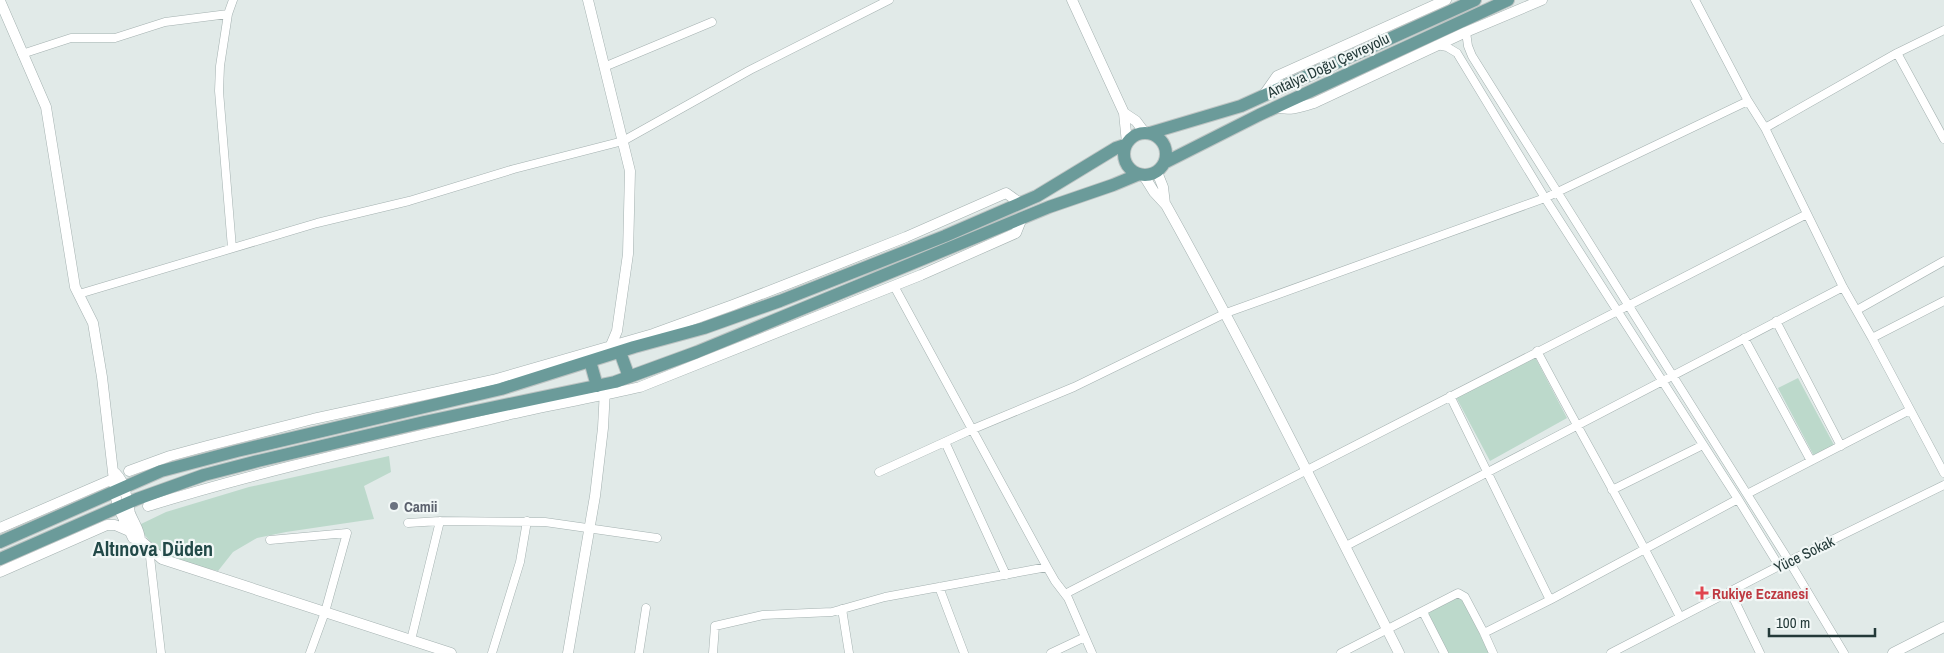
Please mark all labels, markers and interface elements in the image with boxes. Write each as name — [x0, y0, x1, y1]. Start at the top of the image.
street label: Antalya Doğu Çevreyolu — [1263, 27, 1393, 103]
place label: Camii — [404, 496, 438, 517]
marker: Camii — [388, 500, 400, 512]
street label: Yüce Sokak — [1770, 530, 1839, 578]
district label: Altınova Düden — [93, 535, 213, 562]
place label: Rukiye Eczanesi — [1712, 583, 1808, 604]
marker: Rukiye Eczanesi — [1696, 587, 1708, 599]
scale bar — [1769, 606, 1875, 638]
text: 100 m — [1776, 612, 1810, 633]

